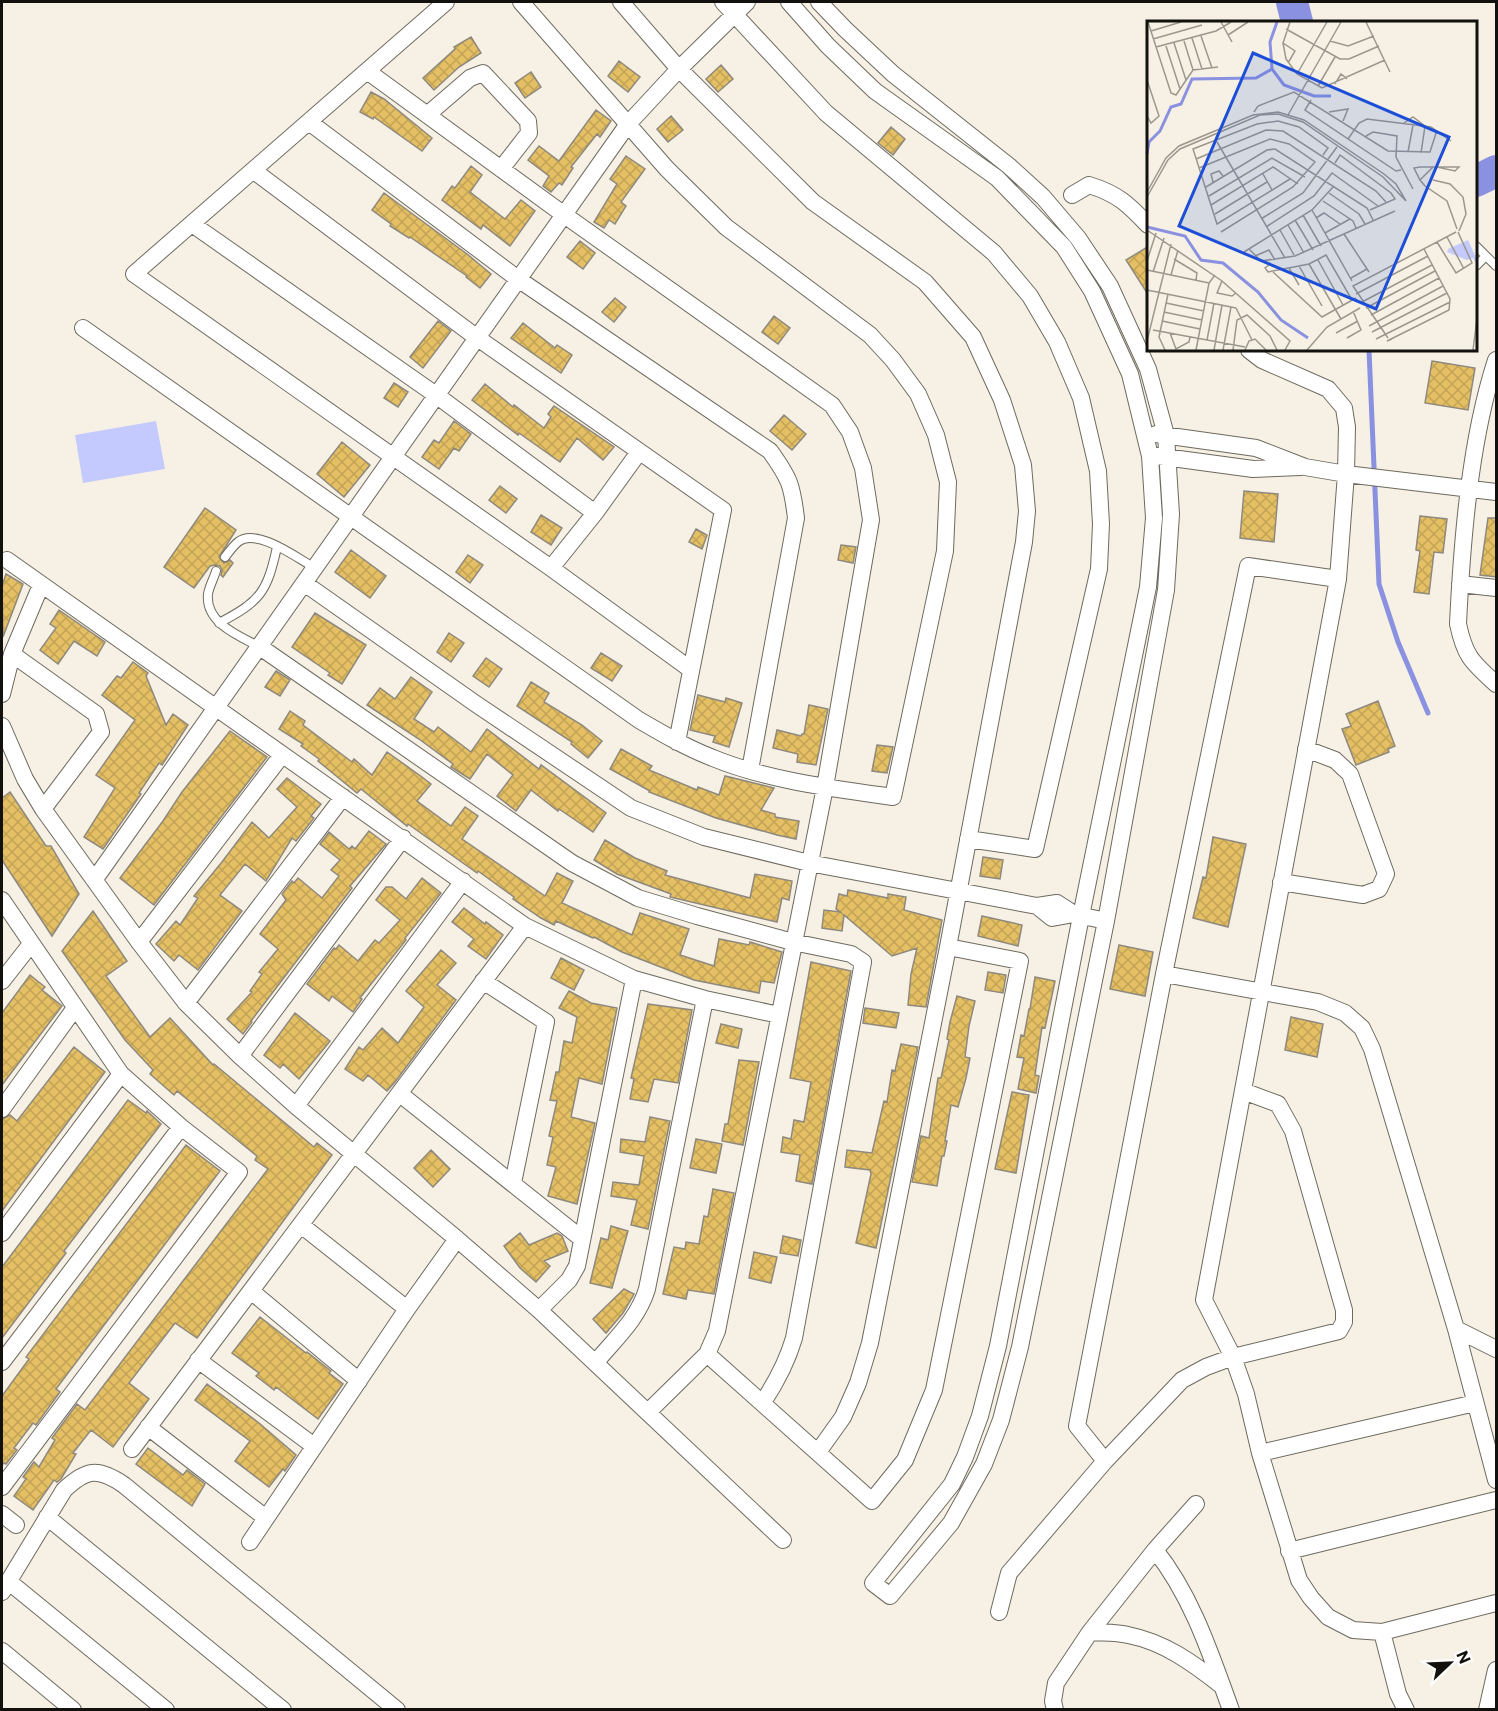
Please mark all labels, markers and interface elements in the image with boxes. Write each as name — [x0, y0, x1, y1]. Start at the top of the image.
inset map — [1147, 21, 1477, 351]
north arrow — [1420, 1633, 1480, 1693]
text: N — [1453, 1648, 1475, 1666]

